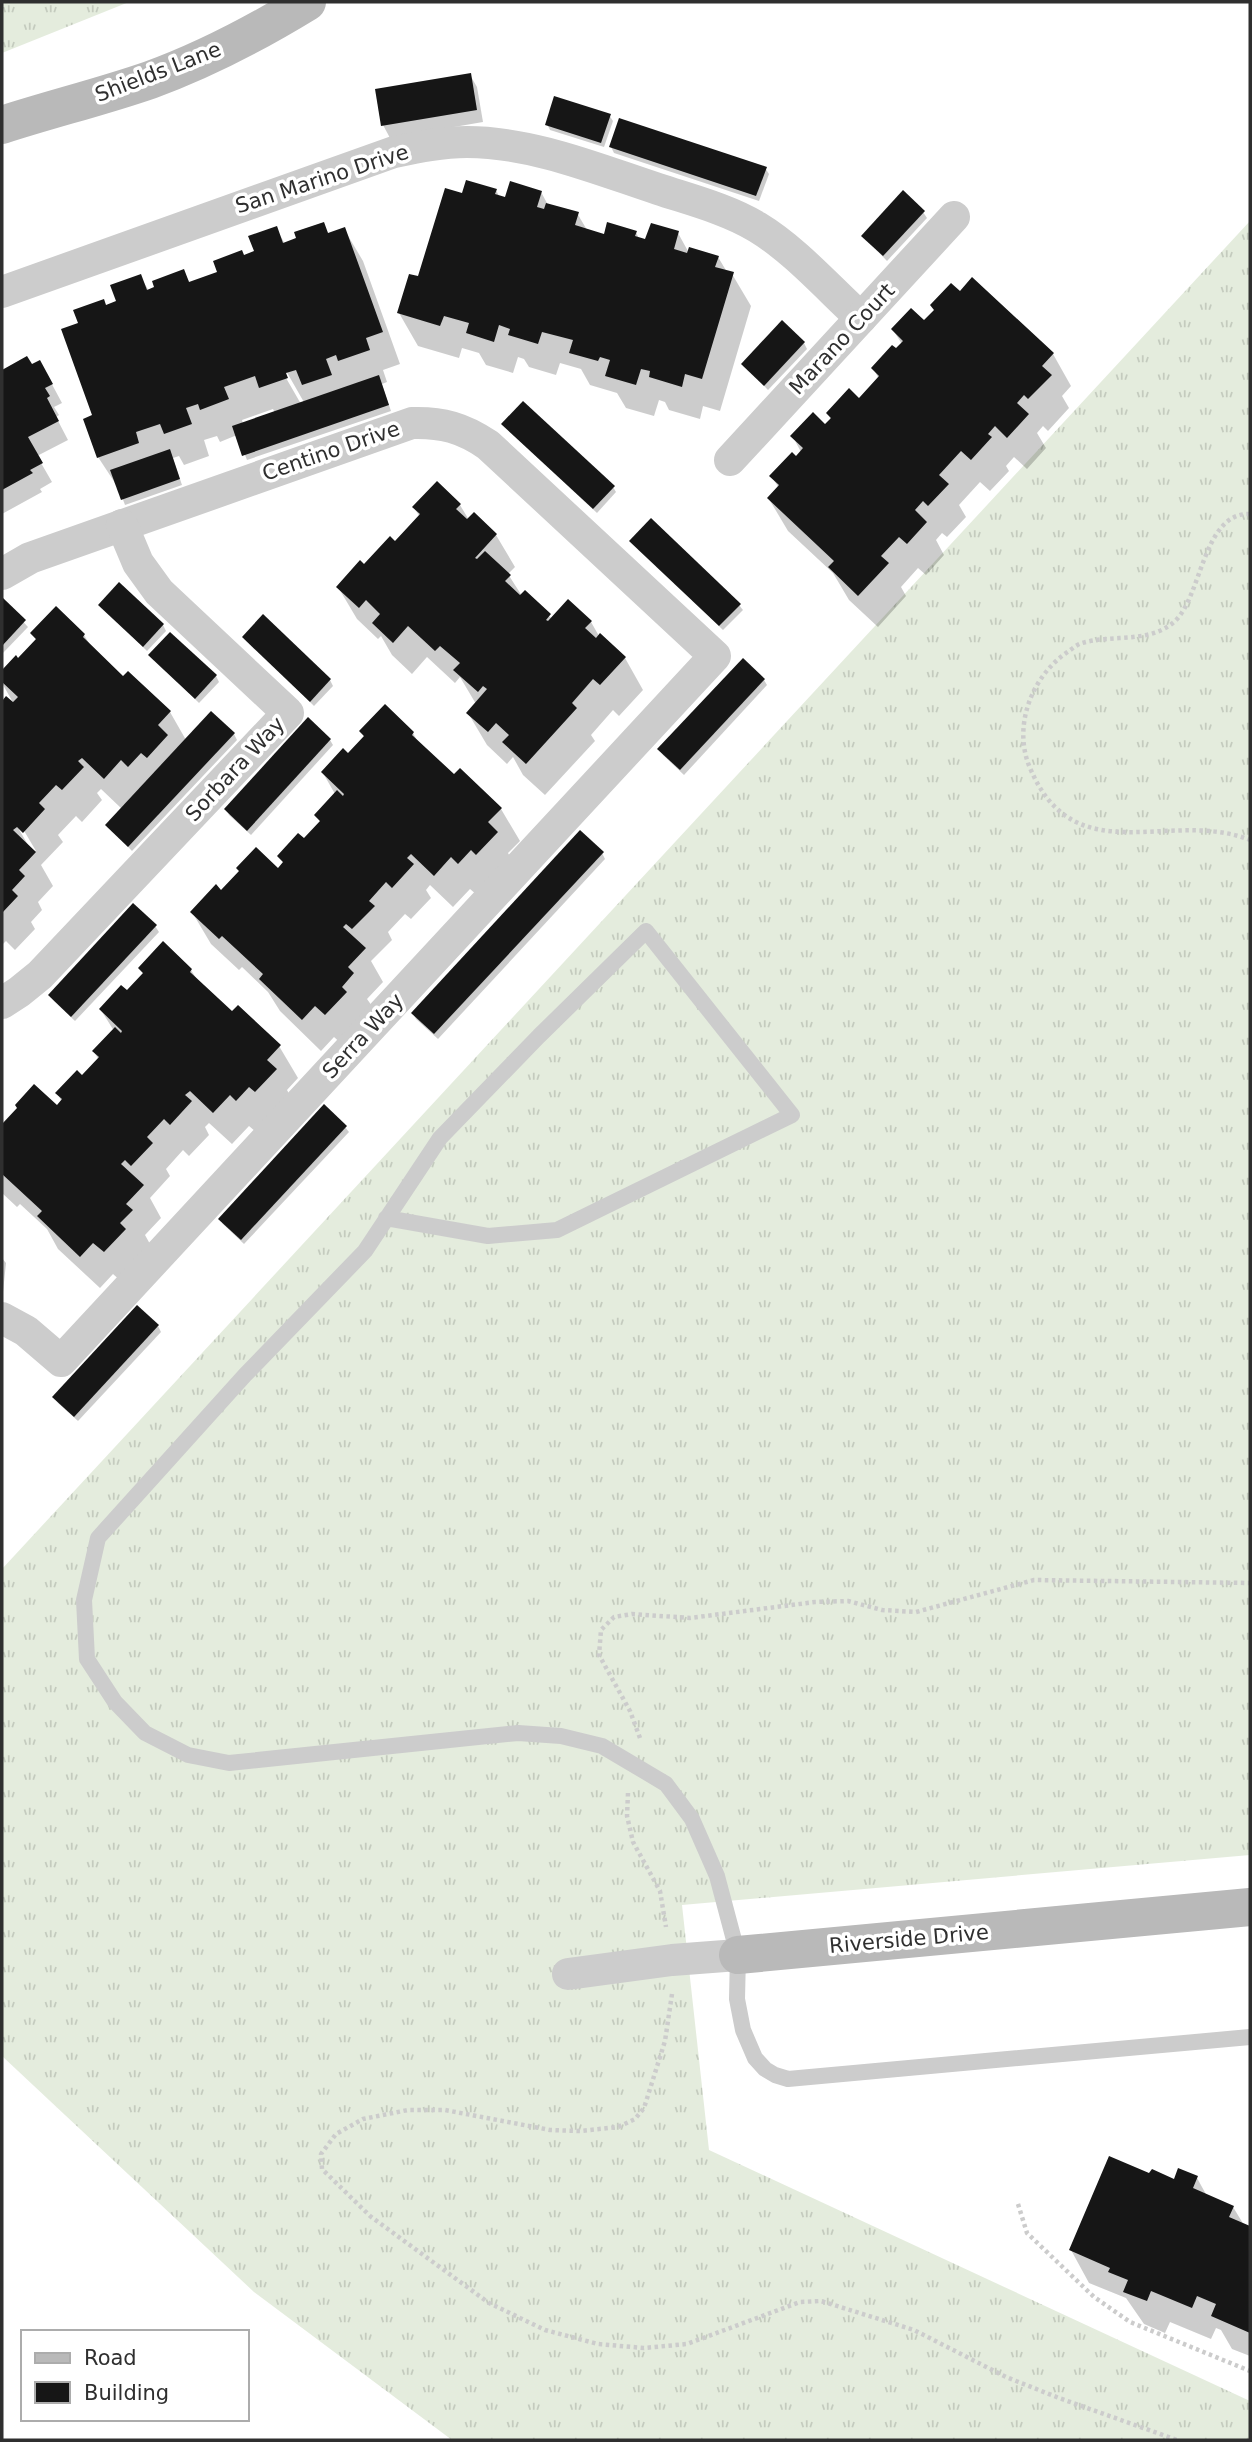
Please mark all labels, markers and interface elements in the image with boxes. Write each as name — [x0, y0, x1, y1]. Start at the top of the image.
street label: Shields Lane — [92, 37, 224, 107]
street label: San Marino Drive — [232, 140, 412, 218]
street label: Marano Court — [784, 279, 900, 399]
street label: Centino Drive — [259, 416, 403, 486]
street label: Sorbara Way — [181, 712, 289, 826]
street label: Serra Way — [318, 989, 408, 1083]
street label: Riverside Drive — [828, 1920, 990, 1958]
legend — [21, 2330, 248, 2421]
text: Road — [84, 2346, 137, 2370]
text: Building — [84, 2381, 169, 2405]

